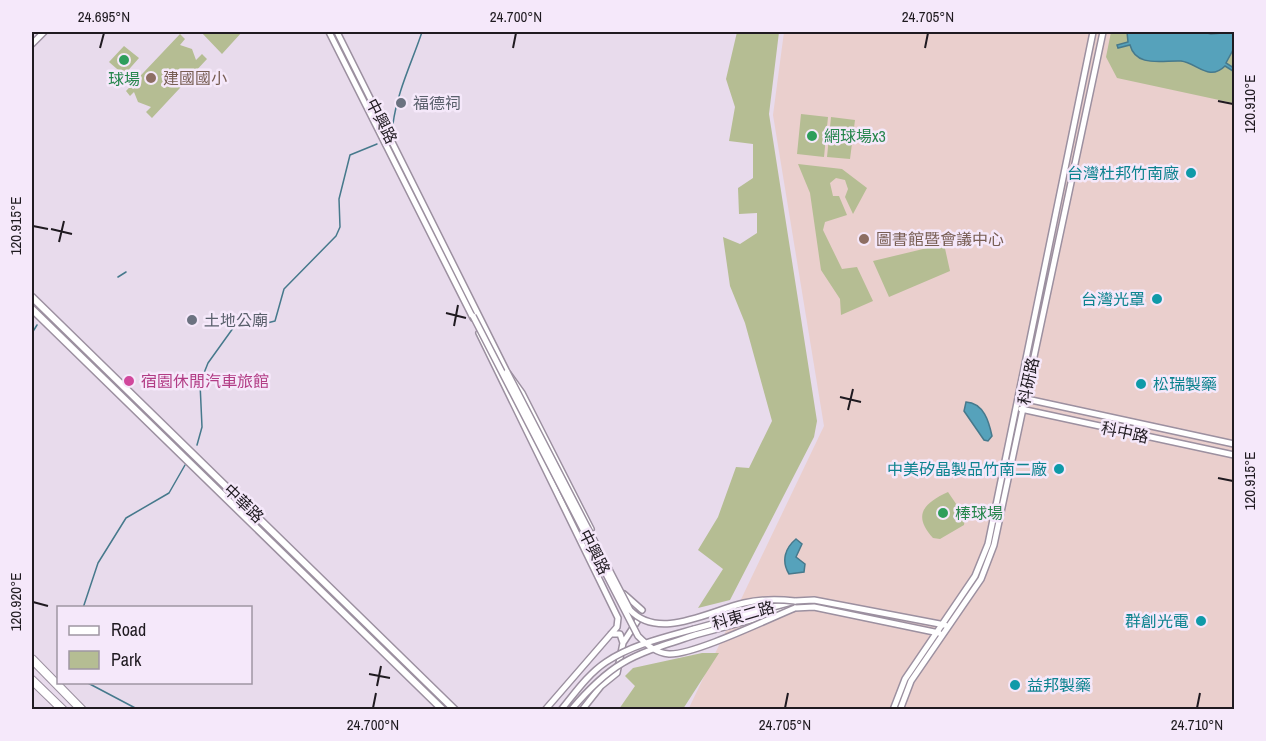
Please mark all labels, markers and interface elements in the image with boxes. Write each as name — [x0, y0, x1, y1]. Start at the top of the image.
text: 24.695°N — [78, 6, 130, 27]
text: 24.700°N — [490, 6, 542, 27]
text: 24.705°N — [902, 6, 954, 27]
marker: 球場 — [117, 53, 131, 67]
place label: 建國國小 — [163, 67, 227, 89]
place label: 球場 — [108, 68, 140, 90]
marker: 建國國小 — [144, 71, 158, 85]
text: 120.910°E — [1239, 75, 1260, 133]
place label: 福德祠 — [413, 92, 461, 114]
street label: 中興路 — [361, 95, 403, 147]
marker: 福德祠 — [394, 96, 408, 110]
place label: 網球場x3 — [824, 125, 886, 147]
marker: 網球場x3 — [805, 129, 819, 143]
place label: 台灣杜邦竹南廠 — [1067, 162, 1179, 184]
marker: 台灣杜邦竹南廠 — [1184, 166, 1198, 180]
text: 120.915°E — [5, 197, 26, 255]
place label: 圖書館暨會議中心 — [876, 228, 1004, 250]
marker: 圖書館暨會議中心 — [857, 232, 871, 246]
place label: 台灣光罩 — [1081, 288, 1145, 310]
marker: 台灣光罩 — [1150, 292, 1164, 306]
place label: 土地公廟 — [204, 309, 268, 331]
marker: 土地公廟 — [185, 313, 199, 327]
street label: 科研路 — [1012, 355, 1044, 407]
place label: 宿園休閒汽車旅館 — [141, 370, 269, 392]
place label: 松瑞製藥 — [1153, 373, 1217, 395]
marker: 宿園休閒汽車旅館 — [122, 374, 136, 388]
marker: 松瑞製藥 — [1134, 377, 1148, 391]
street label: 科中路 — [1099, 416, 1151, 448]
text: 120.915°E — [1239, 452, 1260, 510]
place label: 中美矽晶製品竹南二廠 — [887, 458, 1047, 480]
marker: 中美矽晶製品竹南二廠 — [1052, 462, 1066, 476]
street label: 中華路 — [219, 478, 269, 528]
place label: 棒球場 — [955, 502, 1003, 524]
marker: 棒球場 — [936, 506, 950, 520]
street label: 中興路 — [574, 526, 616, 578]
text: 120.920°E — [5, 573, 26, 631]
street label: 科東二路 — [709, 596, 777, 634]
legend — [57, 606, 252, 684]
place label: 群創光電 — [1125, 610, 1189, 632]
marker: 群創光電 — [1194, 614, 1208, 628]
text: Road — [111, 617, 146, 642]
text: Park — [111, 647, 142, 672]
place label: 益邦製藥 — [1027, 674, 1091, 696]
marker: 益邦製藥 — [1008, 678, 1022, 692]
text: 24.700°N — [347, 714, 399, 735]
text: 24.705°N — [759, 714, 811, 735]
text: 24.710°N — [1171, 714, 1223, 735]

